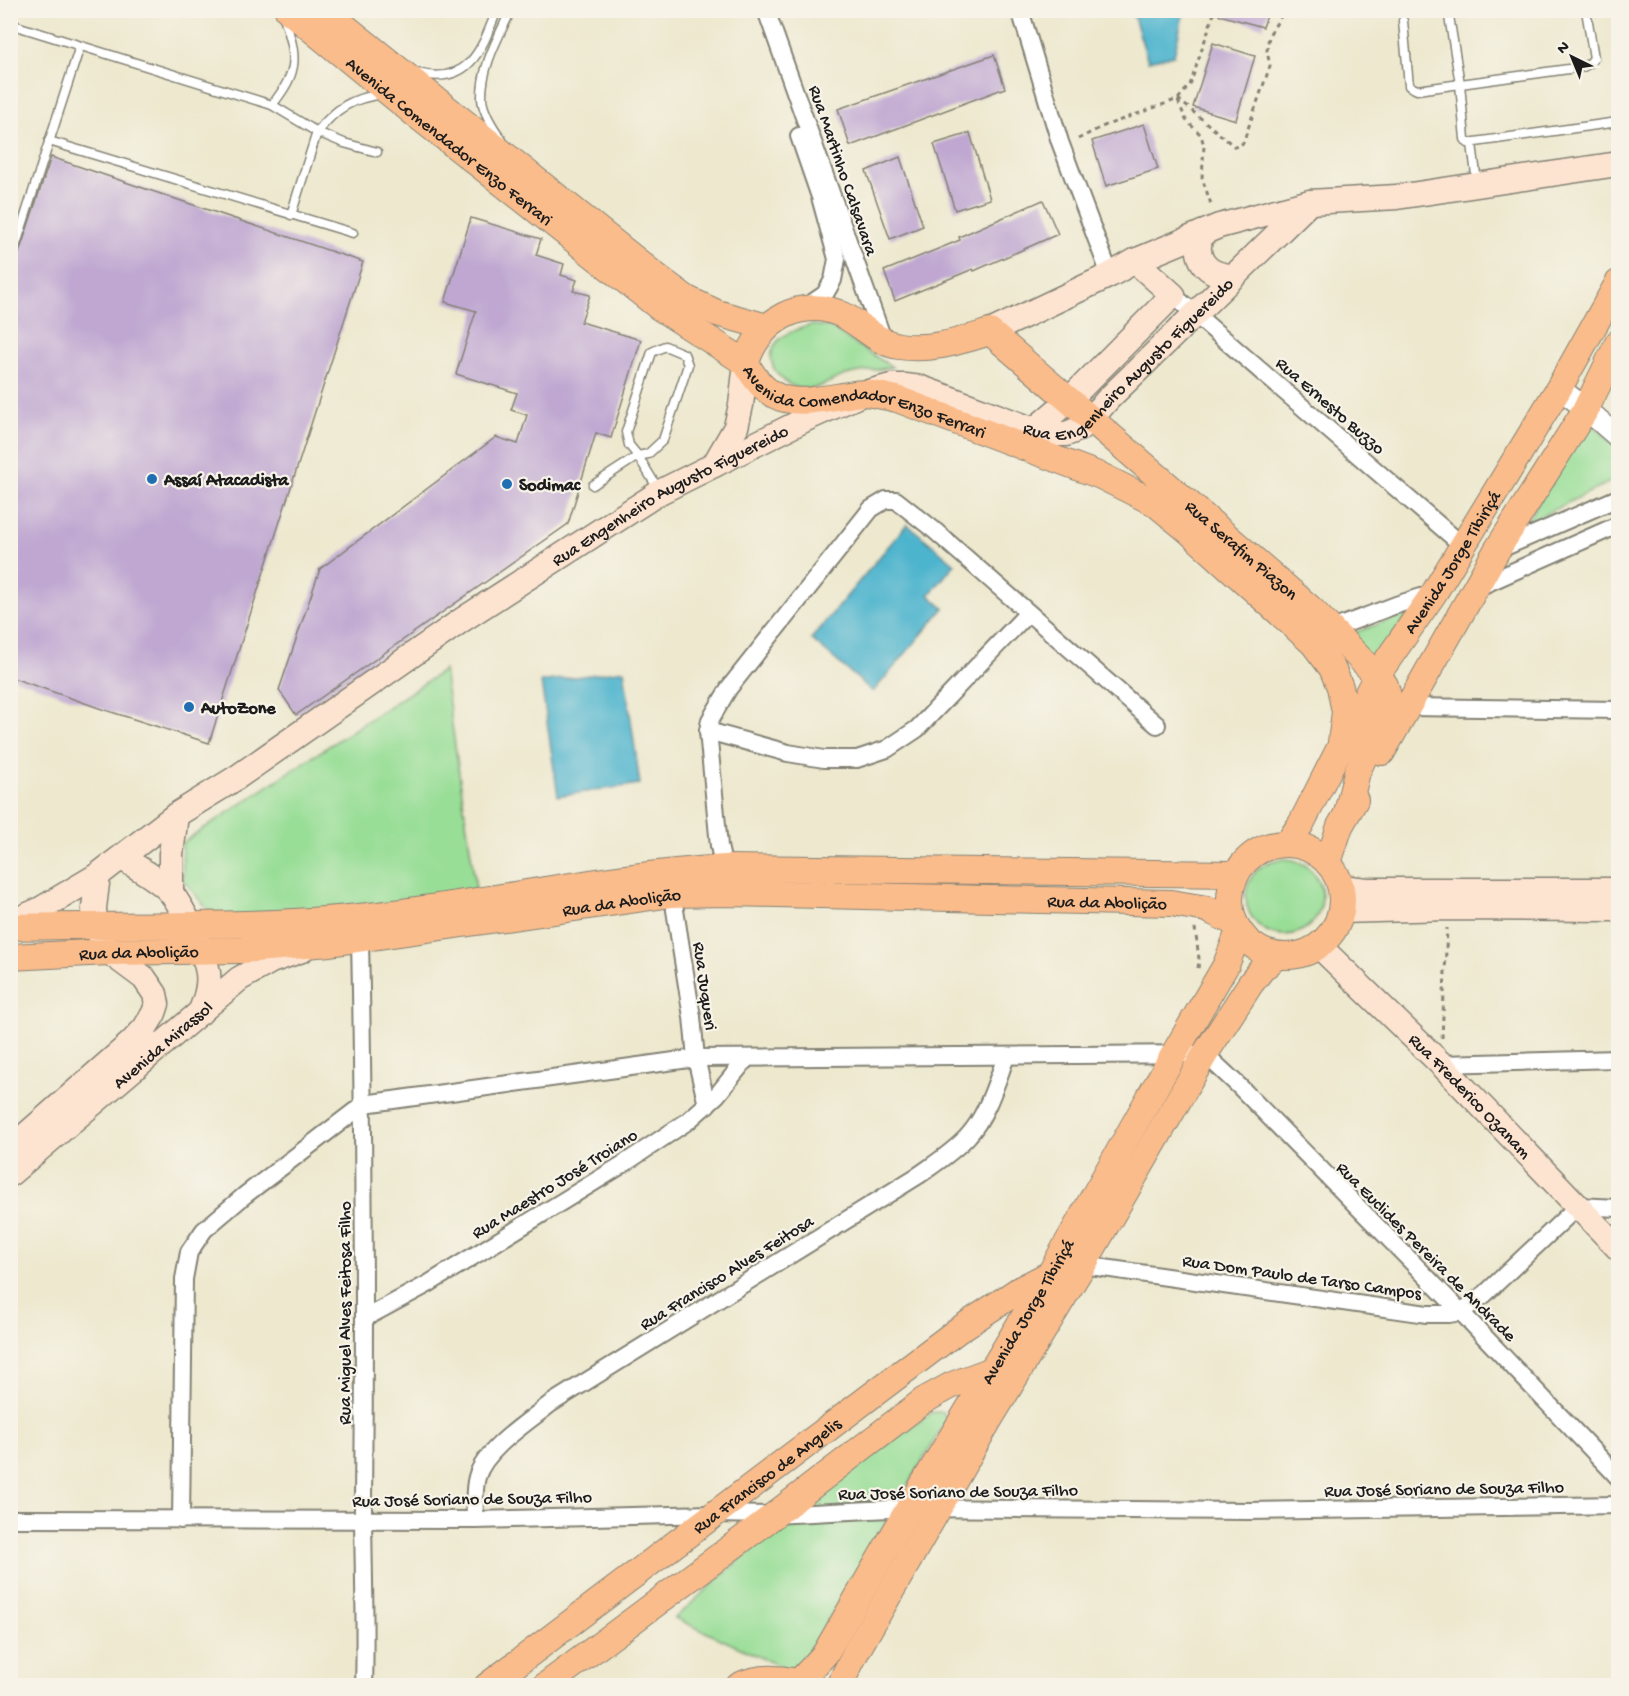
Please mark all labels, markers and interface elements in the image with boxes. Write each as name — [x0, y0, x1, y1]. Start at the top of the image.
north arrow — [1542, 27, 1602, 87]
text: N — [1554, 38, 1575, 59]
street label: Avenida Comendador Enzo Ferrari — [341, 54, 556, 232]
street label: Rua Martinho Calsavara — [803, 83, 881, 260]
street label: Rua Engenheiro Augusto Figuereido — [1019, 275, 1239, 447]
street label: Rua Ernesto Buzzo — [1270, 354, 1388, 460]
street label: Avenida Comendador Enzo Ferrari — [737, 362, 988, 445]
street label: Rua Engenheiro Augusto Figuereido — [549, 421, 793, 572]
place label: Assaí Atacadista — [163, 471, 290, 492]
marker: Assaí Atacadista — [145, 472, 159, 486]
place label: Sodimac — [519, 476, 581, 497]
marker: Sodimac — [500, 477, 514, 491]
street label: Avenida Jorge Tibiriçá — [1401, 487, 1507, 639]
street label: Rua Serafim Piazon — [1180, 497, 1302, 606]
place label: AutoZone — [200, 699, 276, 720]
marker: AutoZone — [182, 700, 196, 714]
street label: Rua da Abolição — [561, 886, 681, 923]
street label: Rua da Abolição — [1047, 892, 1167, 916]
street label: Rua Juqueri — [687, 941, 720, 1032]
street label: Rua da Abolição — [79, 943, 199, 966]
street label: Avenida Mirassol — [110, 998, 218, 1095]
street label: Rua Frederico Ozanam — [1403, 1030, 1535, 1165]
street label: Rua Maestro José Troiano — [469, 1126, 642, 1245]
street label: Rua Euclides Pereira de Andrade — [1331, 1158, 1520, 1348]
street label: Rua Miguel Alves Feitosa Filho — [336, 1201, 357, 1425]
street label: Rua Francisco Alves Feitosa — [637, 1211, 819, 1336]
street label: Avenida Jorge Tibiriçá — [978, 1236, 1081, 1389]
street label: Rua Dom Paulo de Tarso Campos — [1181, 1251, 1424, 1306]
street label: Rua Francisco de Angelis — [690, 1414, 847, 1540]
street label: Rua José Soriano de Souza Filho — [1324, 1478, 1564, 1503]
street label: Rua José Soriano de Souza Filho — [838, 1481, 1078, 1506]
street label: Rua José Soriano de Souza Filho — [352, 1488, 592, 1513]

